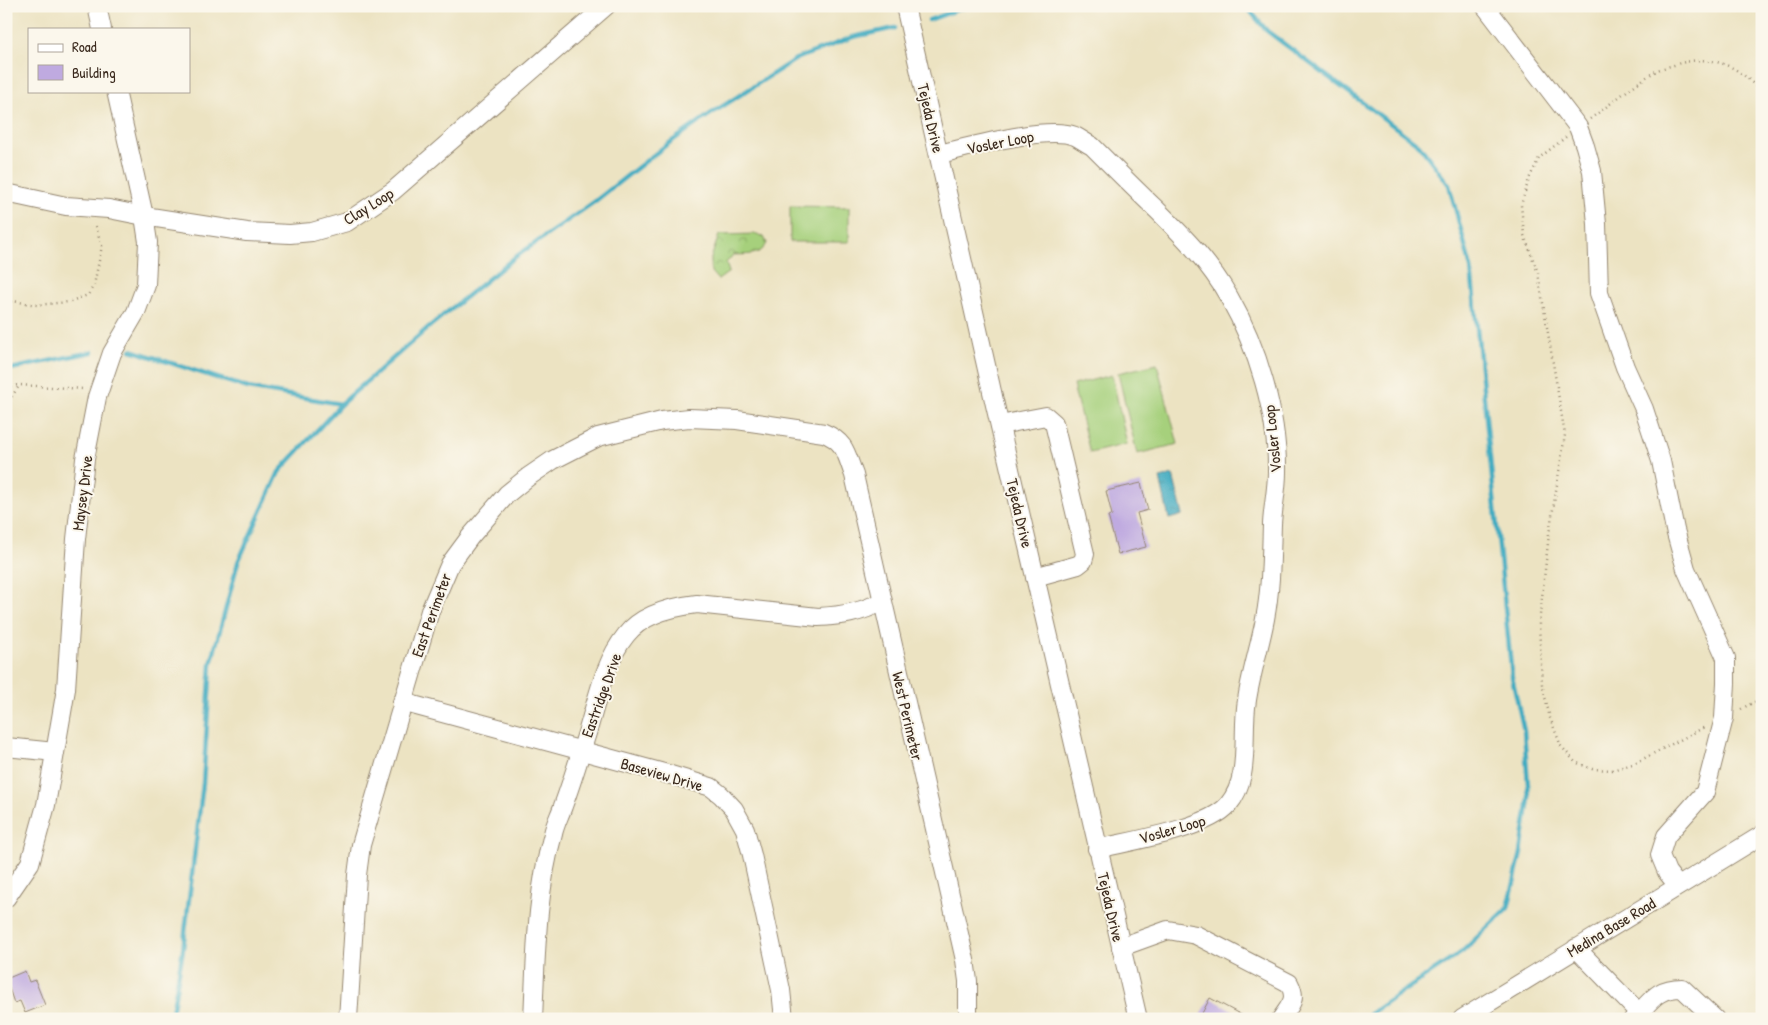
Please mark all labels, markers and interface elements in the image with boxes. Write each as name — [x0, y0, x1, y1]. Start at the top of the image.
legend — [28, 28, 190, 92]
text: Road — [72, 36, 97, 57]
text: Building — [72, 62, 116, 83]
street label: Tejeda Drive — [912, 81, 950, 155]
street label: Vosler Loop — [965, 125, 1036, 159]
street label: Clay Loop — [339, 182, 397, 230]
street label: Vosler Loop — [1258, 404, 1286, 474]
street label: Maysey Drive — [66, 453, 98, 532]
street label: Tejeda Drive — [1001, 476, 1039, 550]
street label: East Perimeter — [406, 570, 456, 660]
street label: Eastridge Drive — [576, 649, 627, 740]
street label: West Perimeter — [887, 669, 929, 763]
street label: Baseview Drive — [618, 752, 706, 796]
street label: Vosler Loop — [1136, 809, 1208, 849]
street label: Tejeda Drive — [1092, 870, 1130, 944]
street label: Medina Base Road — [1563, 892, 1659, 962]

